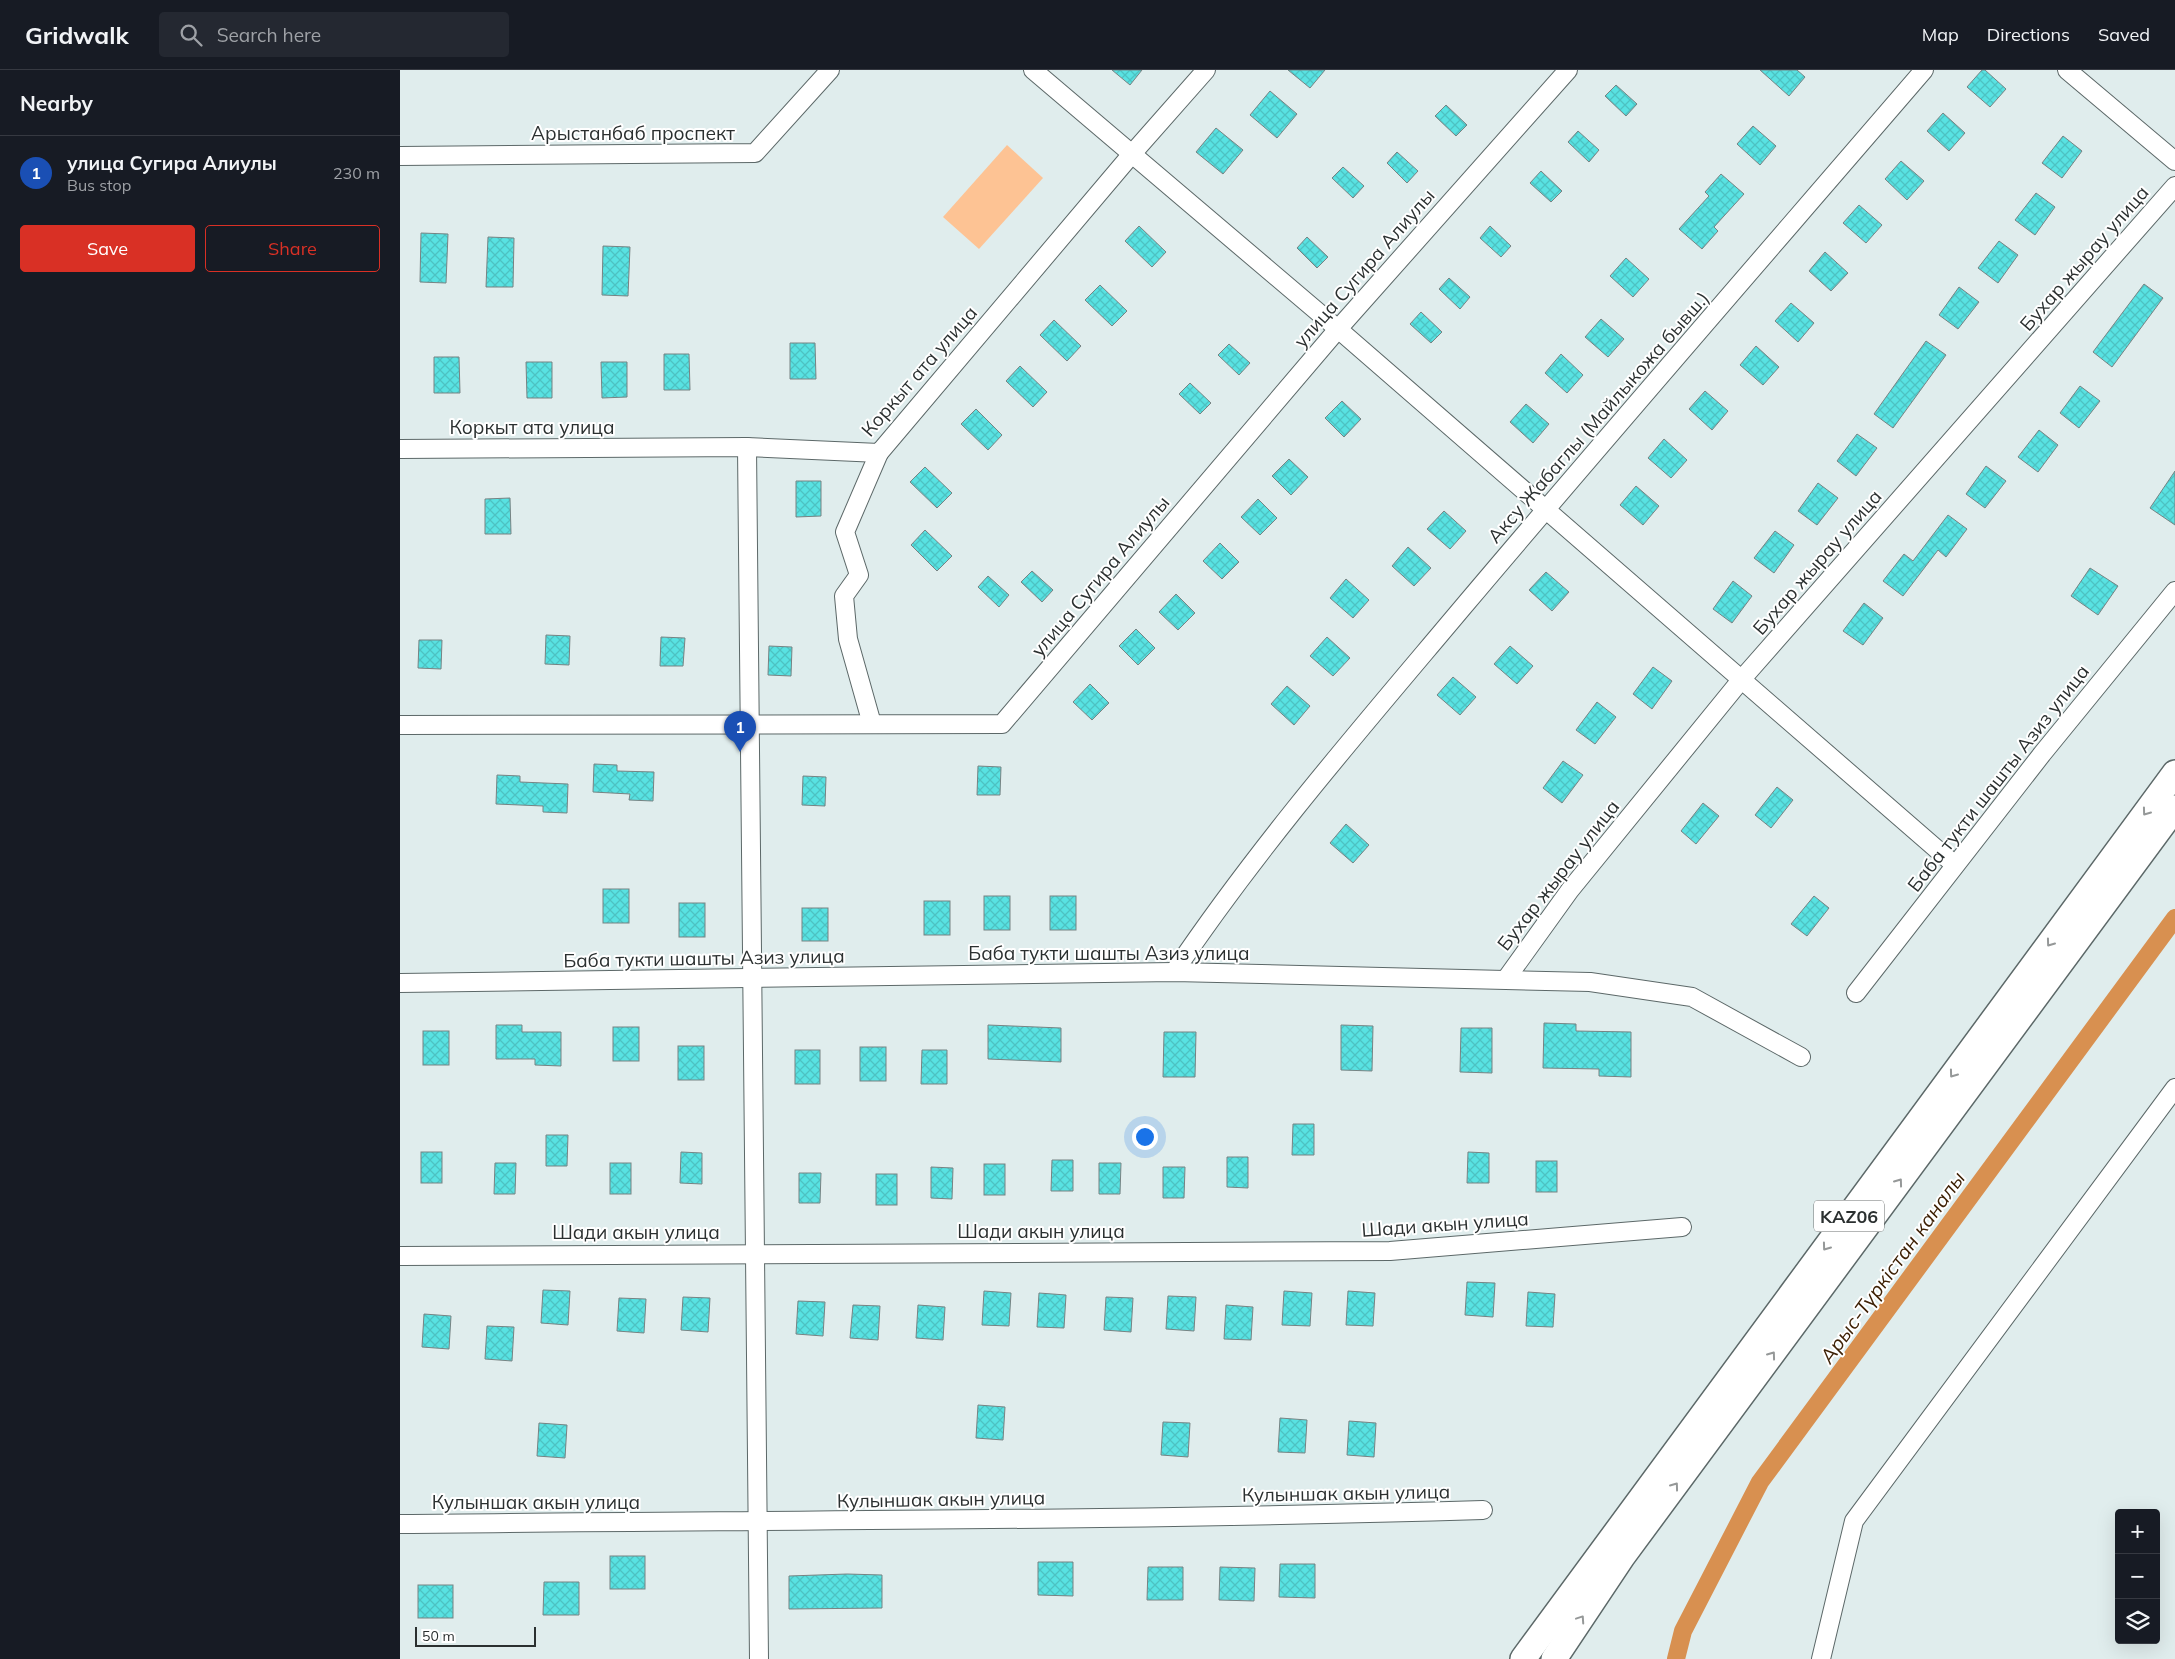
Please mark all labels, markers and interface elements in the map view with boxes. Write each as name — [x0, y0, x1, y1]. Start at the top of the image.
search box — [159, 12, 509, 57]
text: Gridwalk — [25, 20, 129, 50]
icon: search — [177, 21, 205, 49]
text: Search here — [217, 23, 321, 47]
text: Map — [1922, 23, 1959, 46]
text: Directions — [1987, 23, 2070, 46]
text: Saved — [2098, 23, 2150, 46]
text: Nearby — [20, 90, 93, 116]
street label: Арыстанбаб проспект — [531, 121, 735, 145]
text: улица Сугира Алиулы — [67, 151, 277, 175]
text: 1 — [31, 163, 41, 183]
text: 230 m — [333, 163, 380, 183]
text: Bus stop — [67, 175, 131, 195]
street label: Бухар жырау улица — [2014, 180, 2154, 336]
street label: улица Сугира Алиулы — [1288, 184, 1440, 352]
button: Save — [20, 225, 195, 272]
button: Share — [205, 225, 380, 272]
street label: Аксу Жабаглы (Майлыкожа бывш.) — [1482, 286, 1714, 548]
street label: Коркыт ата улица — [856, 301, 982, 441]
street label: Коркыт ата улица — [449, 415, 615, 439]
street label: Бухар жырау улица — [1747, 484, 1887, 640]
street label: улица Сугира Алиулы — [1026, 491, 1174, 661]
street label: Баба тукти шашты Азиз улица — [1902, 660, 2094, 896]
pin: 1 — [724, 711, 756, 752]
street label: Бухар жырау улица — [1492, 795, 1624, 955]
one-way arrow — [2143, 806, 2152, 816]
one-way arrow — [2047, 937, 2055, 946]
street label: Баба тукти шашты Азиз улица — [968, 941, 1250, 965]
street label: Баба тукти шашты Азиз улица — [563, 944, 845, 972]
one-way arrow — [1950, 1068, 1959, 1078]
your location — [1132, 1124, 1158, 1150]
water label: Арыс-Түркістан каналы — [1813, 1166, 1970, 1369]
one-way arrow — [1893, 1178, 1902, 1188]
road number: KАZ06 — [1814, 1200, 1884, 1232]
street label: Шади акын улица — [1361, 1206, 1529, 1242]
street label: Шади акын улица — [957, 1219, 1125, 1243]
street label: Шади акын улица — [552, 1220, 720, 1244]
one-way arrow — [1823, 1241, 1832, 1251]
one-way arrow — [1766, 1352, 1774, 1361]
street label: Кулыншак акын улица — [1242, 1479, 1450, 1507]
one-way arrow — [1669, 1482, 1678, 1492]
street label: Кулыншак акын улица — [837, 1485, 1045, 1513]
street label: Кулыншак акын улица — [432, 1490, 640, 1514]
map controls — [2115, 1509, 2160, 1644]
button: + — [2115, 1509, 2160, 1554]
button: − — [2115, 1554, 2160, 1599]
button: layers — [2115, 1599, 2160, 1644]
one-way arrow — [1575, 1615, 1584, 1624]
scale bar — [415, 1624, 536, 1647]
text: 50 m — [422, 1627, 455, 1645]

